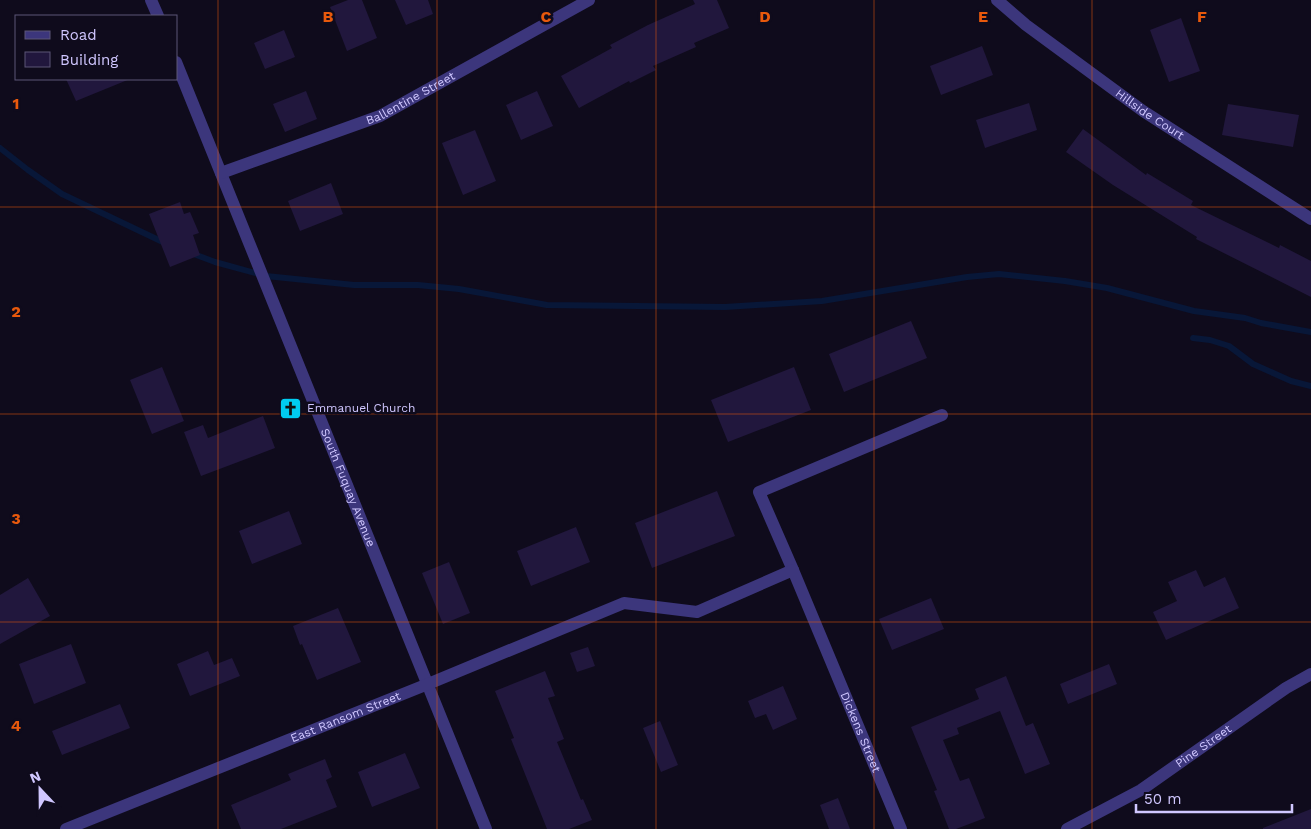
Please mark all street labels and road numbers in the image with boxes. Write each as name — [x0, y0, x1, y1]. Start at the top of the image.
street label: Ballentine Street — [364, 69, 457, 127]
street label: Hillside Court — [1113, 86, 1187, 143]
street label: South Fuquay Avenue — [318, 426, 378, 549]
street label: East Ransom Street — [288, 689, 402, 745]
street label: Dickens Street — [838, 690, 884, 775]
street label: Pine Street — [1173, 722, 1234, 771]

